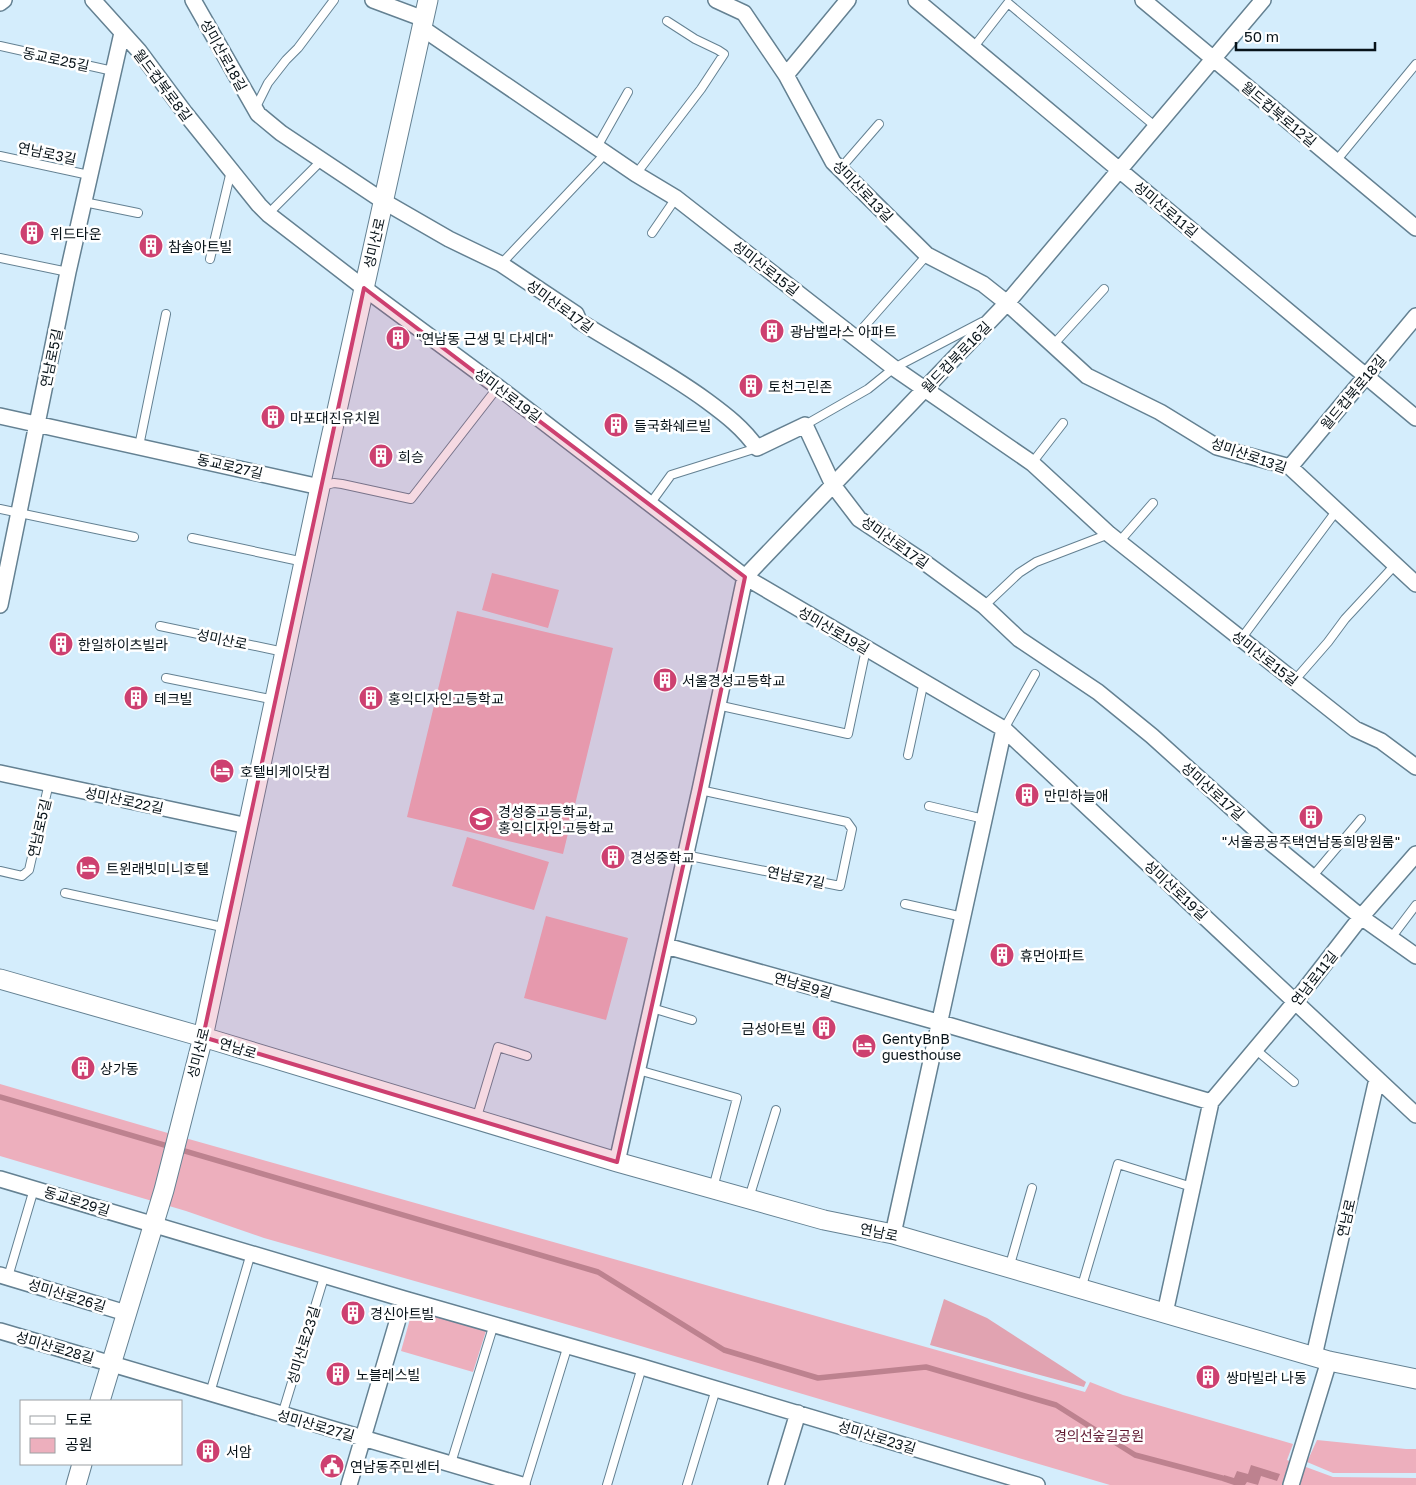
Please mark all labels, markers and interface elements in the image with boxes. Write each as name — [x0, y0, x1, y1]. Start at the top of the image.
street label: 성미산로18길 — [197, 16, 251, 94]
scale bar — [1236, 20, 1375, 52]
text: 50 m — [1244, 27, 1279, 45]
street label: 동교로25길 — [21, 44, 91, 74]
street label: 월드컵북로8길 — [130, 46, 196, 124]
street label: 월드컵북로12길 — [1238, 78, 1320, 150]
street label: 연남로3길 — [16, 138, 78, 168]
street label: 성미산로13길 — [829, 157, 897, 225]
street label: 성미산로11길 — [1131, 177, 1201, 241]
street label: 성미산로 — [360, 216, 388, 270]
building icon: 위드타운 — [19, 220, 45, 246]
place label: 위드타운 — [50, 225, 102, 242]
building icon: 참솔아트빌 — [138, 233, 164, 259]
street label: 성미산로15길 — [730, 237, 802, 299]
place label: 참솔아트빌 — [168, 238, 232, 255]
street label: 성미산로17길 — [523, 276, 597, 336]
building icon: 광남벨라스 아파트 — [759, 318, 785, 344]
street label: 월드컵북로16길 — [918, 318, 994, 396]
place label: 광남벨라스 아파트 — [790, 323, 897, 340]
building icon: "연남동 근생 및 다세대" — [385, 325, 411, 351]
street label: 연남로5길 — [36, 327, 66, 389]
place label: "연남동 근생 및 다세대" — [416, 330, 553, 347]
street label: 월드컵북로18길 — [1317, 351, 1389, 433]
street label: 성미산로19길 — [471, 364, 545, 426]
building icon: 토천그린존 — [738, 373, 764, 399]
place label: 토천그린존 — [768, 378, 833, 395]
building icon: 마포대진유치원 — [260, 404, 286, 430]
place label: 마포대진유치원 — [290, 409, 380, 426]
building icon: 들국화쉐르빌 — [603, 412, 629, 438]
place label: 들국화쉐르빌 — [634, 417, 711, 434]
street label: 성미산로13길 — [1209, 434, 1289, 476]
building icon: 희승 — [368, 443, 394, 469]
place label: 희승 — [398, 448, 424, 465]
street label: 동교로27길 — [195, 450, 265, 482]
street label: 성미산로17길 — [858, 512, 932, 572]
street label: 성미산로19길 — [795, 603, 873, 657]
street label: 성미산로 — [195, 625, 249, 653]
street label: 성미산로15길 — [1229, 627, 1301, 689]
building icon: 한일하이츠빌라 — [48, 631, 74, 657]
place label: 한일하이츠빌라 — [78, 636, 168, 653]
building icon: 서울경성고등학교 — [652, 667, 678, 693]
place label: 서울경성고등학교 — [682, 672, 785, 689]
building icon: 테크빌 — [123, 685, 149, 711]
building icon: 홍익디자인고등학교 — [358, 685, 384, 711]
place label: 테크빌 — [154, 690, 193, 707]
place label: 홍익디자인고등학교 — [388, 690, 504, 707]
hotel icon: 호텔비케이닷컴 — [209, 758, 235, 784]
street label: 성미산로17길 — [1178, 758, 1248, 824]
place label: 호텔비케이닷컴 — [240, 763, 330, 780]
building icon: 만민하늘애 — [1014, 782, 1040, 808]
street label: 성미산로22길 — [83, 783, 165, 817]
place label: 만민하늘애 — [1044, 787, 1108, 804]
street label: 연남로5길 — [24, 797, 54, 859]
place label: 경성중고등학교, 홍익디자인고등학교 — [498, 803, 614, 836]
building icon: "서울공공주택연남동희망원룸" — [1298, 804, 1324, 830]
school or university icon: 경성중고등학교, 홍익디자인고등학교 — [468, 806, 494, 832]
place label: "서울공공주택연남동희망원룸" — [1222, 833, 1400, 850]
building icon: 경성중학교 — [600, 844, 626, 870]
place label: 경성중학교 — [630, 849, 695, 866]
hotel icon: 트윈래빗미니호텔 — [75, 855, 101, 881]
street label: 성미산로19길 — [1141, 857, 1211, 923]
place label: 트윈래빗미니호텔 — [106, 860, 209, 877]
street label: 연남로7길 — [765, 863, 827, 891]
building icon: 휴먼아파트 — [989, 942, 1015, 968]
place label: 휴먼아파트 — [1020, 947, 1085, 964]
street label: 연남로11길 — [1287, 947, 1341, 1009]
street label: 연남로9길 — [772, 969, 834, 1001]
building icon: 금성아트빌 — [811, 1015, 837, 1041]
place label: 금성아트빌 — [742, 1020, 806, 1037]
street label: 성미산로 — [184, 1026, 213, 1080]
place label: GentyBnB guesthouse — [882, 1030, 961, 1063]
hotel icon: GentyBnB guesthouse — [851, 1033, 877, 1059]
street label: 연남로 — [217, 1034, 259, 1062]
building icon: 상가동 — [70, 1055, 96, 1081]
place label: 상가동 — [100, 1060, 139, 1077]
street label: 동교로29길 — [42, 1183, 112, 1219]
street label: 연남로 — [1333, 1197, 1359, 1239]
street label: 연남로 — [858, 1220, 900, 1244]
street label: 성미산로26길 — [26, 1275, 108, 1315]
building icon: 경신아트빌 — [340, 1300, 366, 1326]
street label: 성미산로23길 — [283, 1304, 323, 1386]
place label: 경신아트빌 — [370, 1305, 434, 1322]
street label: 성미산로28길 — [14, 1328, 96, 1366]
building icon: 노블레스빌 — [325, 1361, 351, 1387]
building icon: 쌍마빌라 나동 — [1195, 1364, 1221, 1390]
place label: 노블레스빌 — [356, 1366, 420, 1383]
place label: 쌍마빌라 나동 — [1226, 1369, 1307, 1386]
legend — [20, 1400, 182, 1465]
street label: 성미산로27길 — [275, 1406, 357, 1444]
text: 도로 — [65, 1410, 93, 1428]
street label: 성미산로23길 — [836, 1417, 918, 1457]
park label: 경의선숲길공원 — [1054, 1427, 1144, 1444]
text: 공원 — [65, 1435, 93, 1453]
building icon: 서암 — [195, 1438, 221, 1464]
place label: 서암 — [226, 1443, 252, 1460]
public building icon: 연남동주민센터 — [319, 1453, 345, 1479]
place label: 연남동주민센터 — [350, 1458, 440, 1475]

